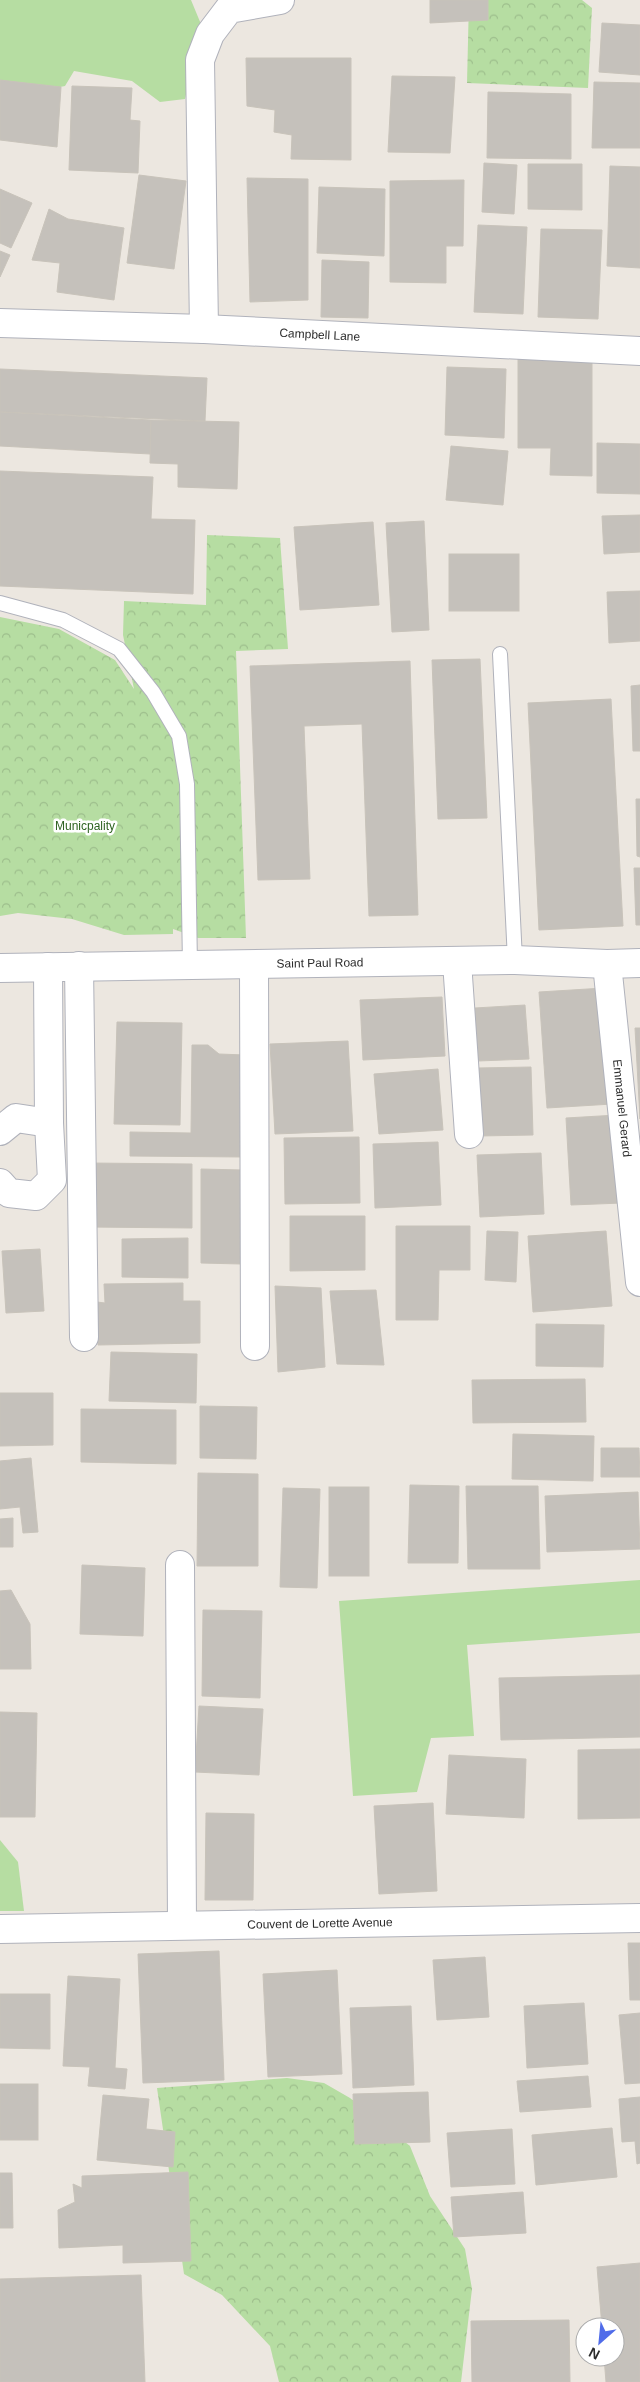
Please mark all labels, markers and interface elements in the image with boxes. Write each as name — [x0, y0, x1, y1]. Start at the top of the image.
street label: Campbell Lane — [279, 326, 361, 344]
park label: Municpality — [55, 819, 115, 833]
street label: Saint Paul Road — [276, 955, 364, 971]
street label: Emmanuel Gerard — [610, 1059, 634, 1158]
street label: Couvent de Lorette Avenue — [247, 1915, 393, 1932]
north arrow — [575, 2317, 625, 2367]
text: N — [586, 2344, 602, 2363]

